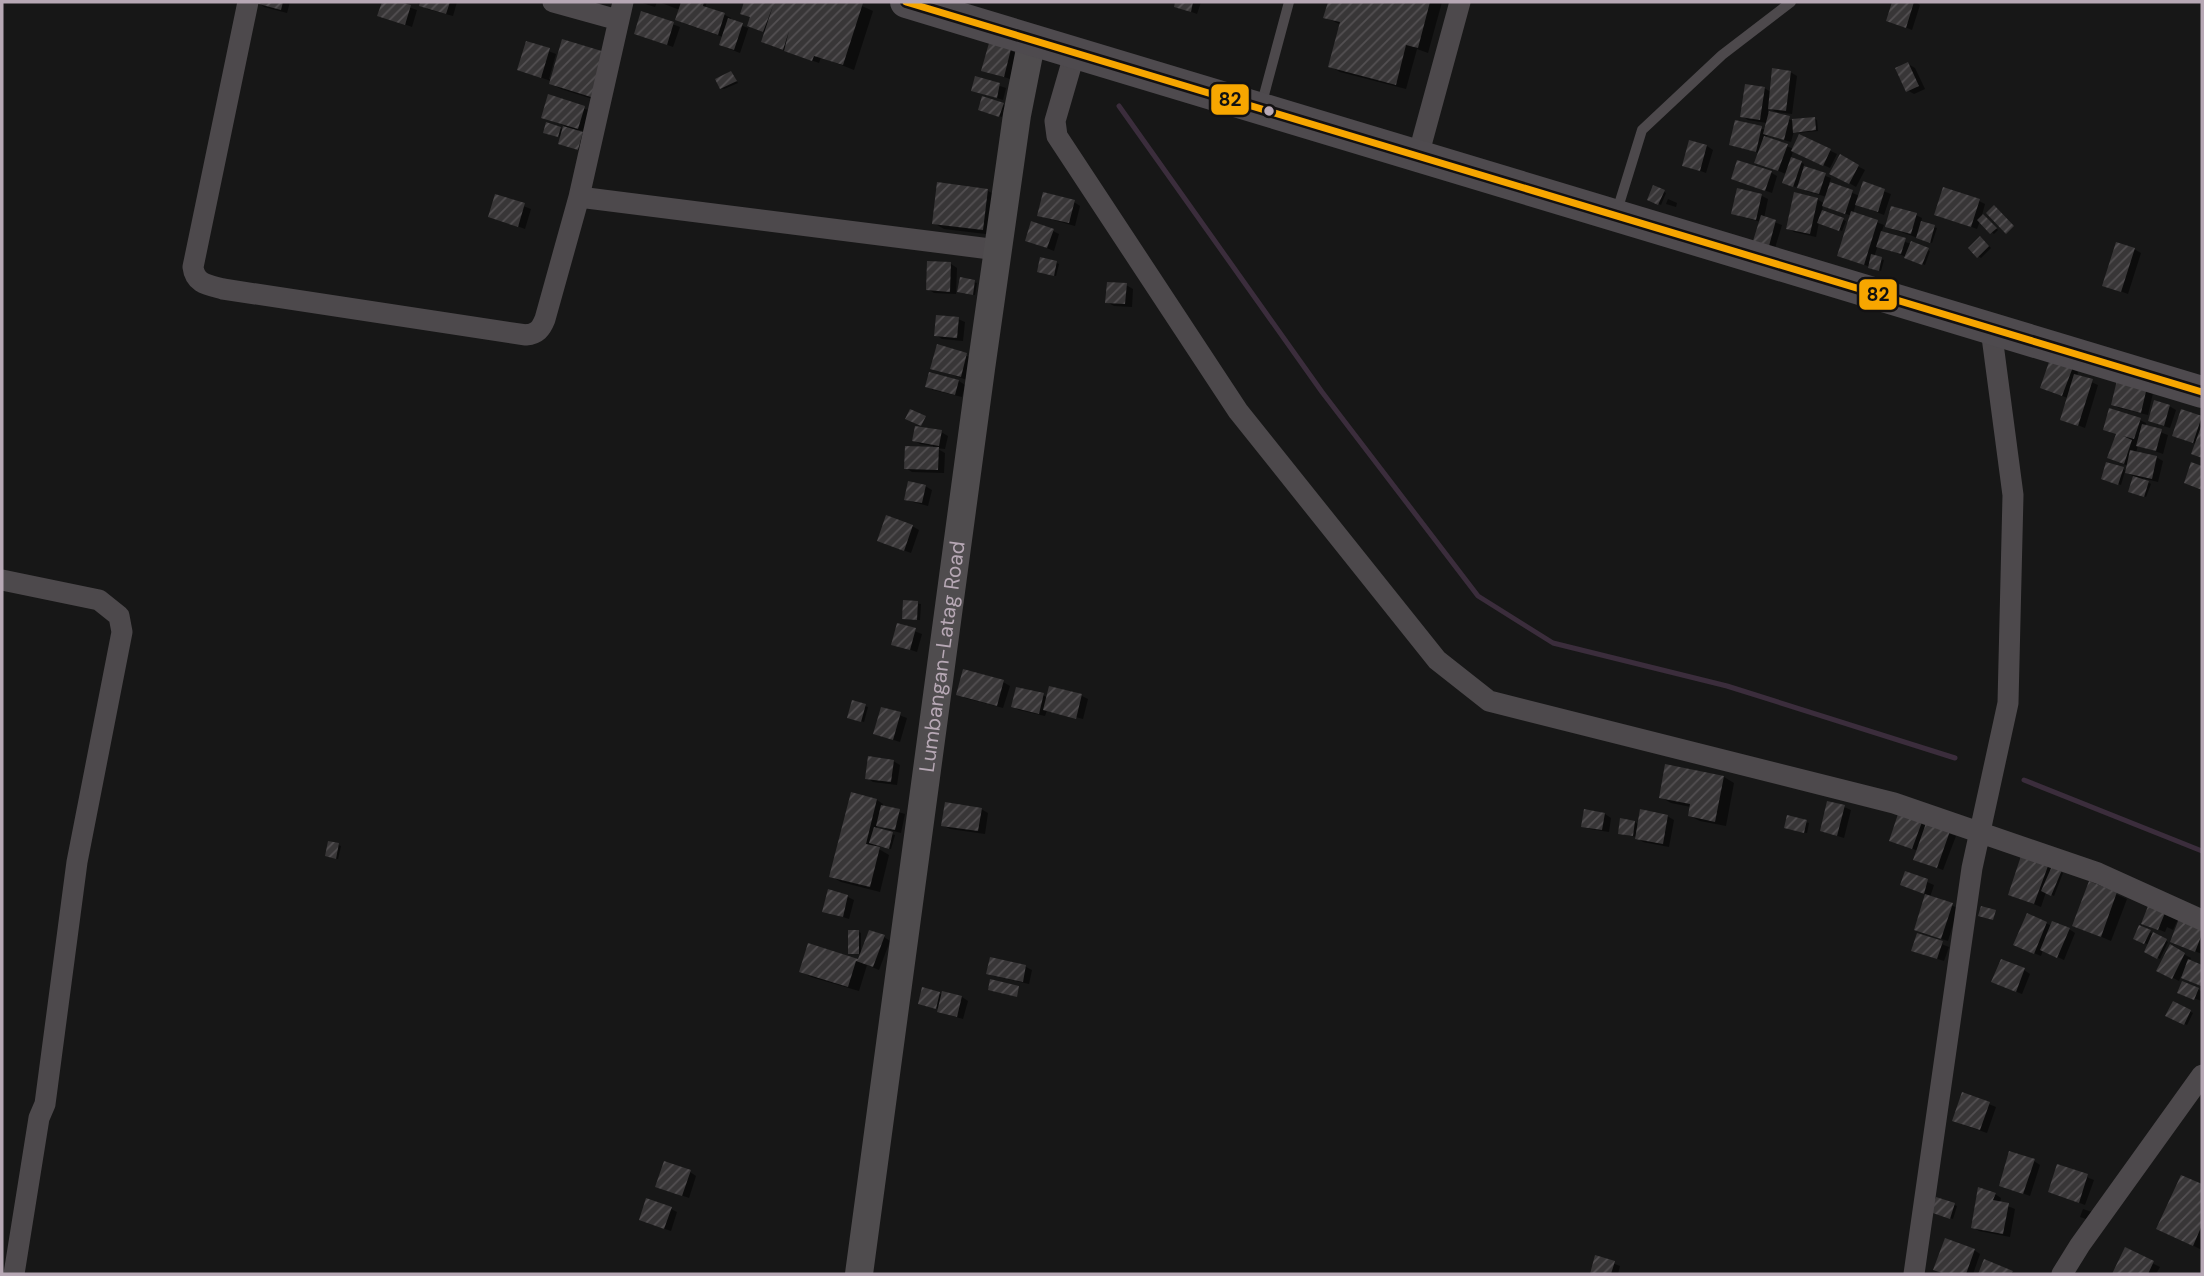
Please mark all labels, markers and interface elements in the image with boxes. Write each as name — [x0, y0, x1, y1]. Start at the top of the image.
line badge: 82 — [1210, 83, 1250, 116]
text: 82 — [1219, 87, 1241, 112]
unlabelled marker — [1262, 104, 1276, 118]
line badge: 82 — [1858, 278, 1898, 311]
text: 82 — [1867, 282, 1889, 307]
street label: Lumbangan-Latag Road — [913, 539, 972, 774]

